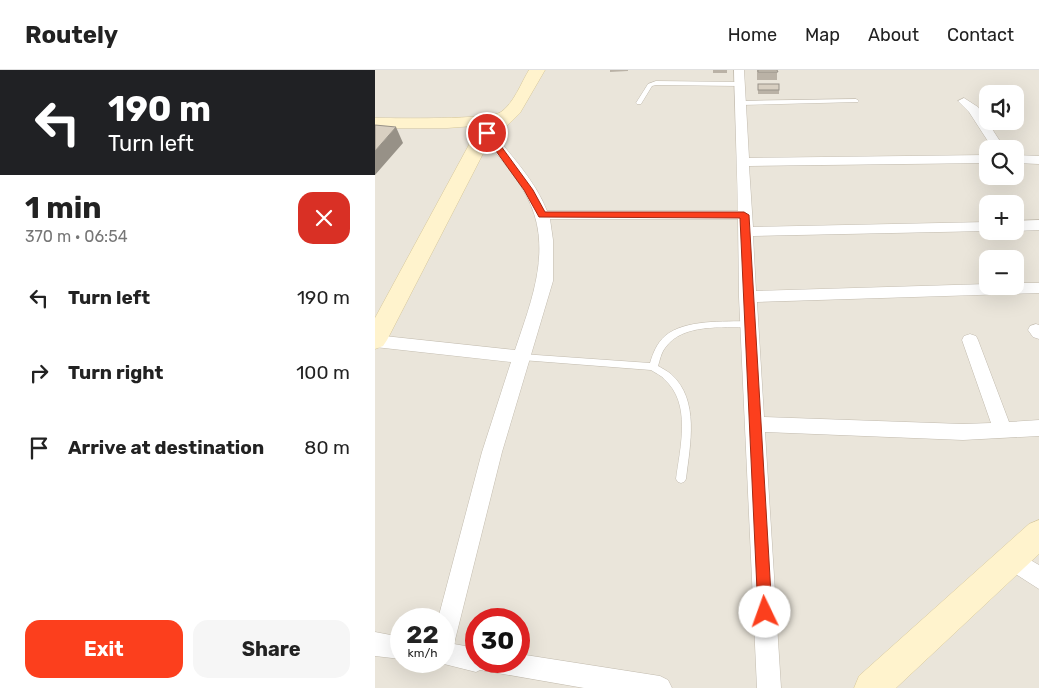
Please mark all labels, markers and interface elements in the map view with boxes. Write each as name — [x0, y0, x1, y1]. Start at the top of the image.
text: Routely — [25, 21, 118, 49]
text: Home — [728, 24, 777, 46]
text: Map — [805, 24, 840, 46]
text: About — [868, 24, 919, 46]
text: Contact — [947, 24, 1014, 46]
map controls — [979, 85, 1024, 295]
button: sound — [979, 85, 1024, 130]
text: 190 m — [108, 88, 211, 130]
icon: left — [25, 90, 90, 155]
pin — [466, 112, 508, 154]
icon: arrive — [473, 119, 501, 147]
text: Turn left — [108, 130, 194, 157]
button: search — [979, 140, 1024, 185]
text: 1 min — [25, 190, 102, 226]
button: close — [298, 192, 350, 244]
button: + — [979, 195, 1024, 240]
text: 370 m · 06:54 — [25, 227, 128, 246]
button: − — [979, 250, 1024, 295]
icon: left — [25, 284, 53, 312]
text: Turn left — [68, 286, 150, 309]
text: 190 m — [297, 286, 350, 309]
icon: right — [25, 359, 53, 387]
text: Turn right — [68, 361, 163, 384]
text: 100 m — [296, 361, 350, 384]
icon: arrive — [25, 434, 53, 462]
text: Arrive at destination — [68, 436, 264, 459]
text: 80 m — [304, 436, 350, 459]
position arrow — [738, 585, 790, 637]
speed limit sign: 30 — [465, 608, 530, 673]
button: Exit — [25, 620, 183, 678]
button: Share — [193, 620, 350, 678]
text: 22 — [406, 620, 439, 649]
text: km/h — [408, 646, 437, 660]

